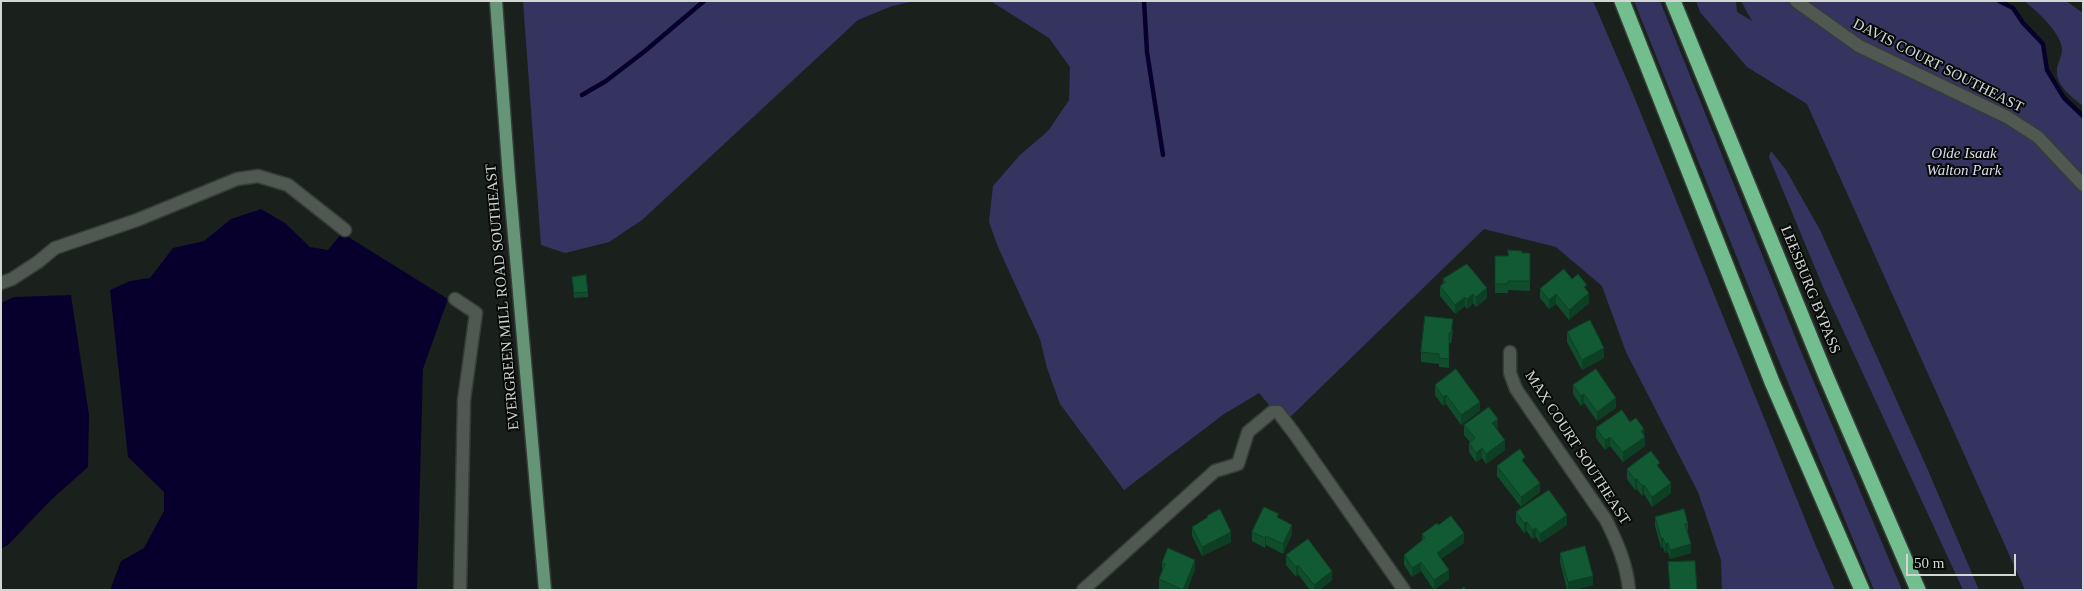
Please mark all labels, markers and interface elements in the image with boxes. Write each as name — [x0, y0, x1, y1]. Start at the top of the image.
street label: DAVIS COURT SOUTHEAST — [1850, 15, 2026, 117]
park label: Olde Isaak Walton Park — [1927, 145, 2001, 180]
street label: EVERGREEN MILL ROAD SOUTHEAST — [482, 163, 524, 431]
street label: LEESBURG BYPASS — [1776, 223, 1844, 357]
street label: MAX COURT SOUTHEAST — [1520, 368, 1634, 528]
scale bar — [1909, 544, 2019, 576]
text: 50 m — [1914, 555, 1944, 571]

